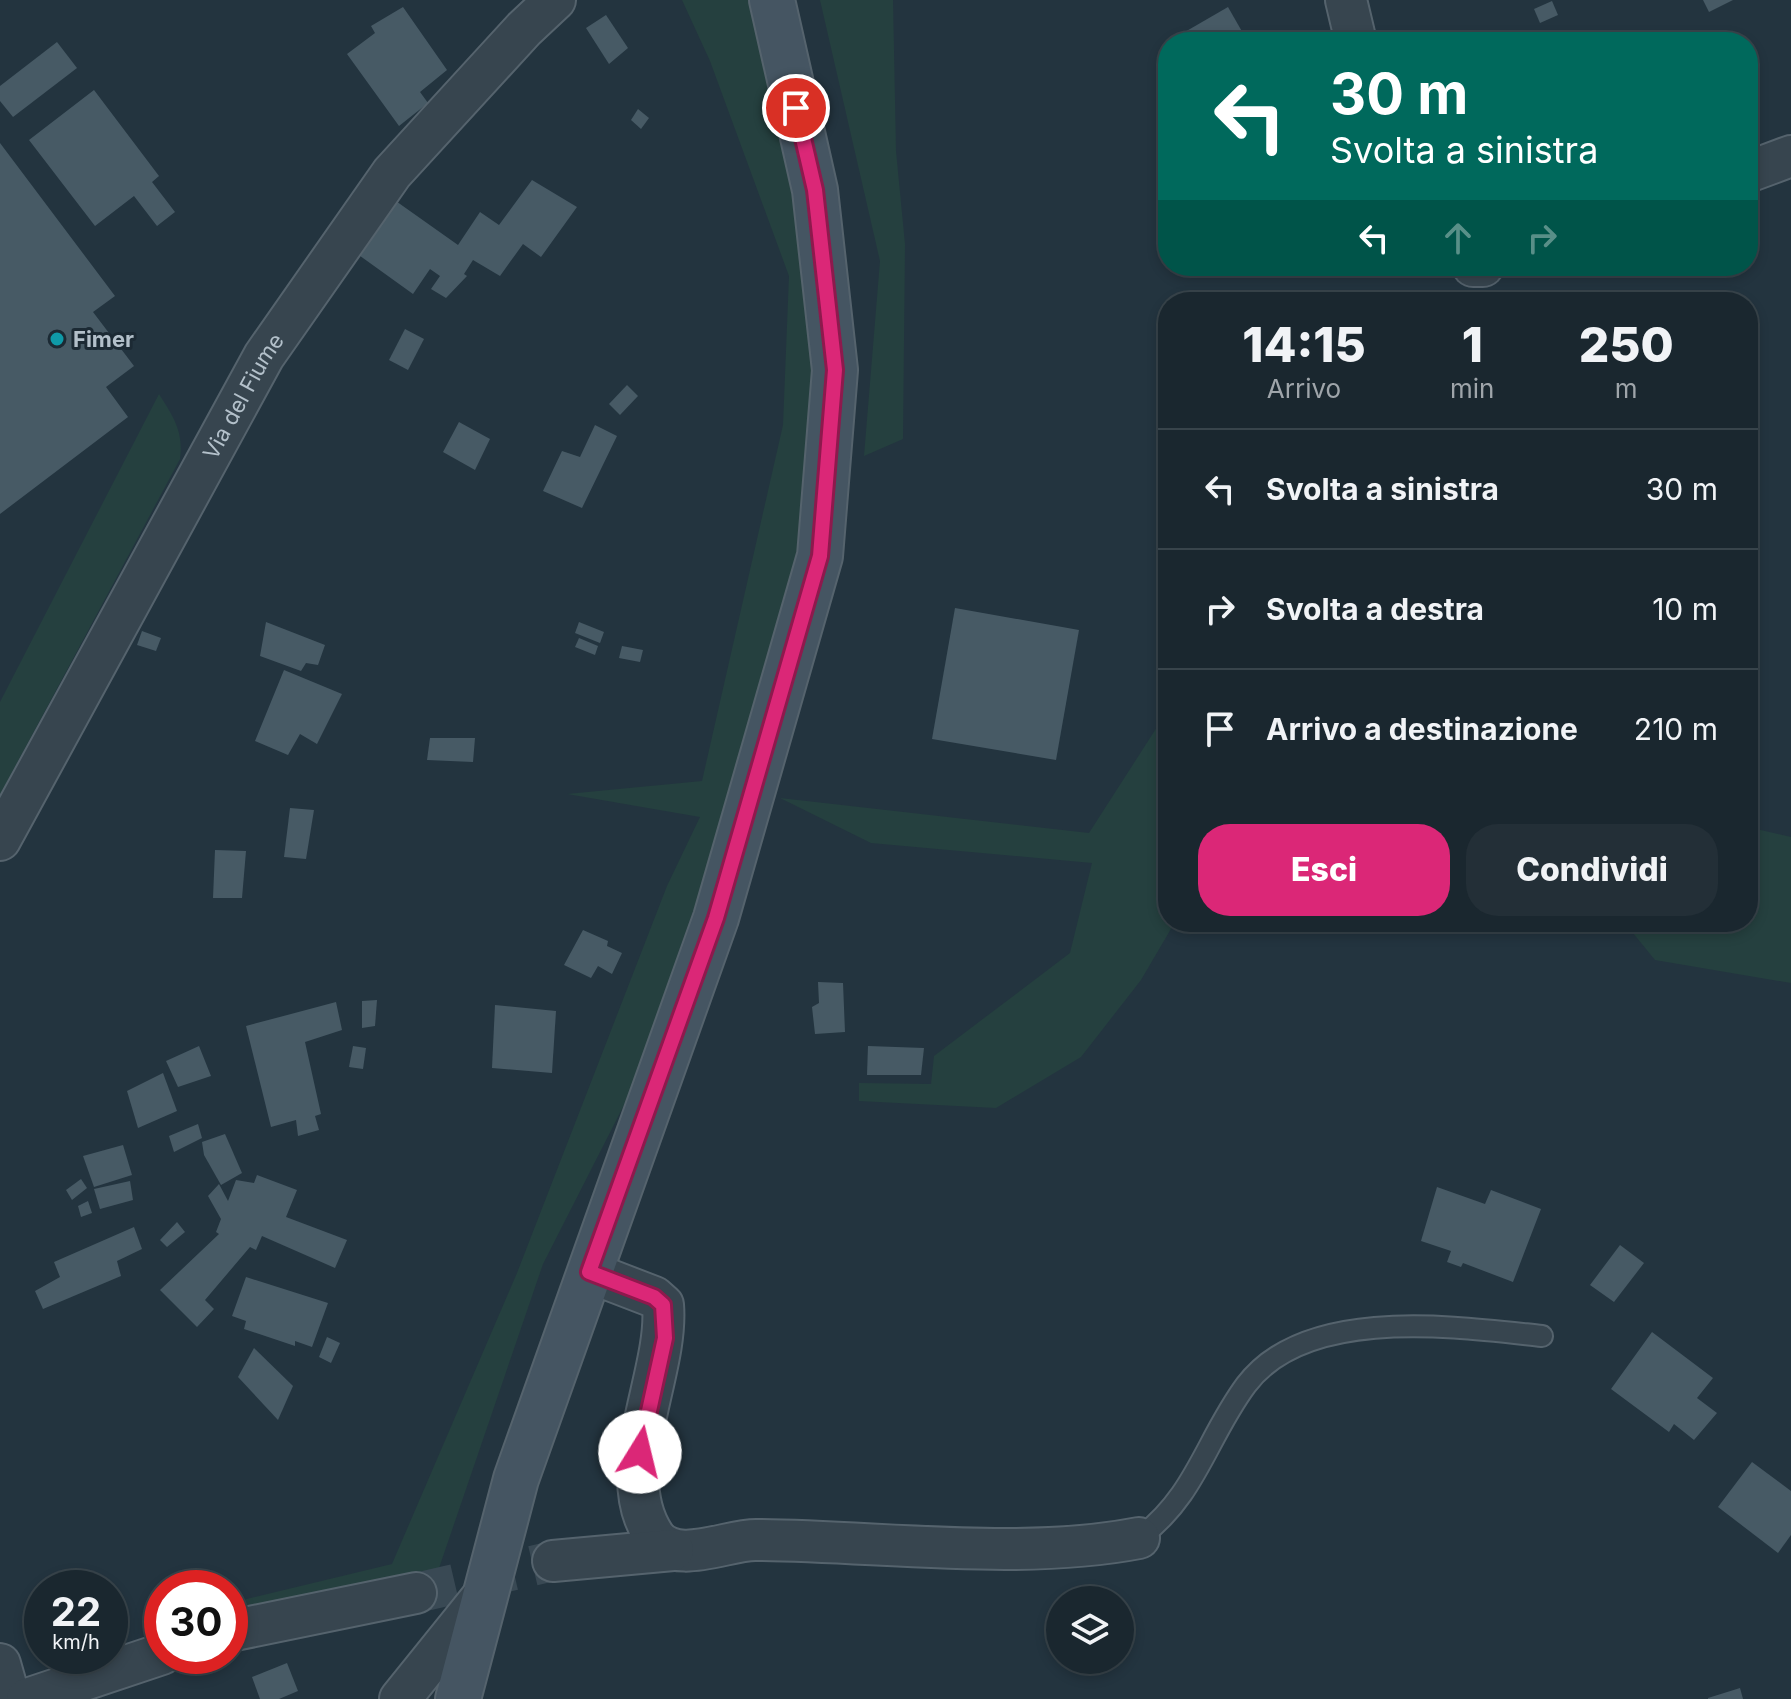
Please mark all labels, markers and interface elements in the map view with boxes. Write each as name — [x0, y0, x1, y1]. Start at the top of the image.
text: 30 m — [1330, 60, 1468, 128]
icon: left — [1198, 64, 1302, 168]
pin — [762, 74, 830, 142]
icon: arrive — [774, 86, 818, 130]
text: Svolta a sinistra — [1330, 128, 1598, 172]
icon: left — [1352, 216, 1396, 260]
icon: ahead — [1436, 216, 1480, 260]
icon: right — [1520, 216, 1564, 260]
text: 14:15 — [1242, 315, 1366, 374]
text: 1 — [1462, 315, 1483, 374]
text: 250 — [1579, 315, 1674, 374]
place label: Fimer — [73, 326, 134, 352]
street label: Via del Fiume — [197, 328, 289, 464]
marker: Fimer — [48, 330, 66, 348]
text: Arrivo — [1267, 373, 1341, 404]
text: min — [1450, 373, 1494, 404]
text: m — [1615, 373, 1638, 404]
icon: left — [1198, 467, 1242, 511]
text: Svolta a sinistra — [1266, 471, 1499, 507]
text: 30 m — [1646, 471, 1718, 507]
icon: right — [1198, 587, 1242, 631]
text: Svolta a destra — [1266, 591, 1484, 627]
text: 10 m — [1652, 591, 1718, 627]
icon: arrive — [1198, 707, 1242, 751]
text: Arrivo a destinazione — [1266, 711, 1578, 747]
text: 210 m — [1634, 711, 1718, 747]
button: Esci — [1198, 824, 1450, 916]
button: Condividi — [1466, 824, 1718, 916]
position arrow — [598, 1410, 682, 1494]
speed limit sign: 30 — [144, 1570, 248, 1674]
map controls — [1046, 1586, 1134, 1674]
button: layers — [1046, 1586, 1134, 1674]
text: 22 — [51, 1587, 101, 1636]
text: km/h — [52, 1630, 100, 1654]

